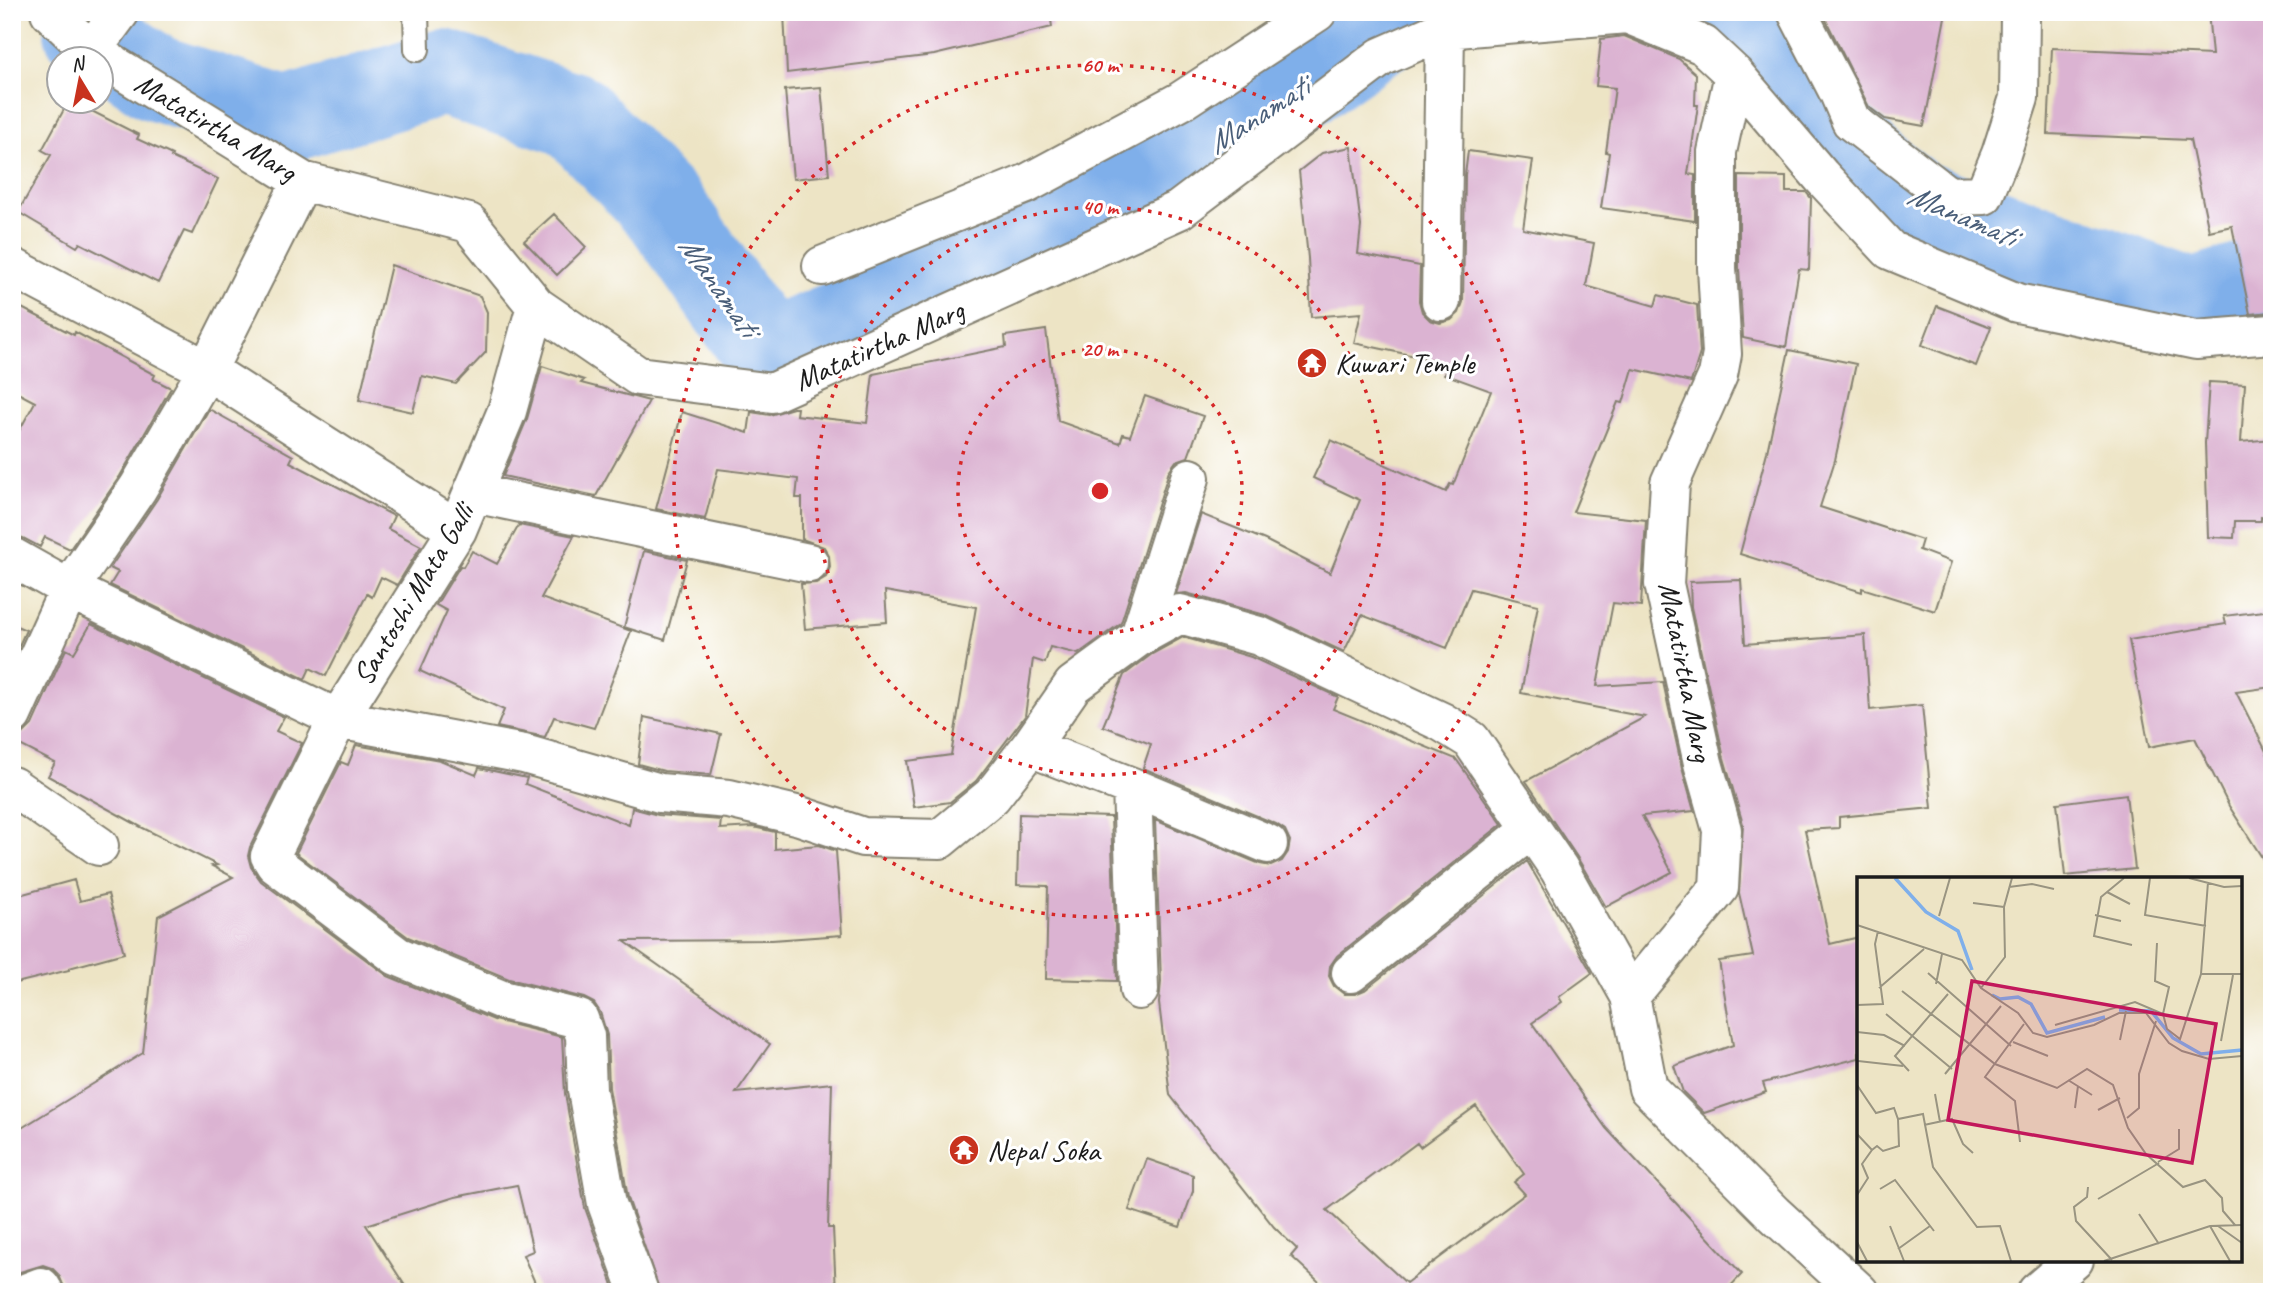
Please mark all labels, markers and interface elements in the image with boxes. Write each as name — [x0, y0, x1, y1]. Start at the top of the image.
north arrow — [46, 46, 116, 116]
text: N — [69, 51, 88, 77]
text: 60 m — [1082, 52, 1120, 78]
water label: Manamati — [1199, 63, 1323, 163]
street label: Matatirtha Marg — [128, 64, 305, 191]
water label: Manamati — [1902, 174, 2030, 259]
text: 40 m — [1082, 194, 1120, 220]
water label: Manamati — [670, 228, 773, 351]
street label: Matatirtha Marg — [788, 290, 971, 399]
text: 20 m — [1082, 336, 1120, 362]
place label: Kuwari Temple — [1335, 344, 1476, 382]
temple icon: Kuwari Temple — [1295, 346, 1329, 380]
centre of rings — [1088, 479, 1112, 503]
street label: Santoshi Mata Galli — [344, 493, 484, 692]
street label: Matatirtha Marg — [1650, 579, 1722, 766]
inset map — [1857, 877, 2242, 1262]
place label: Nepal Soka — [987, 1131, 1102, 1169]
temple icon: Nepal Soka — [947, 1133, 981, 1167]

